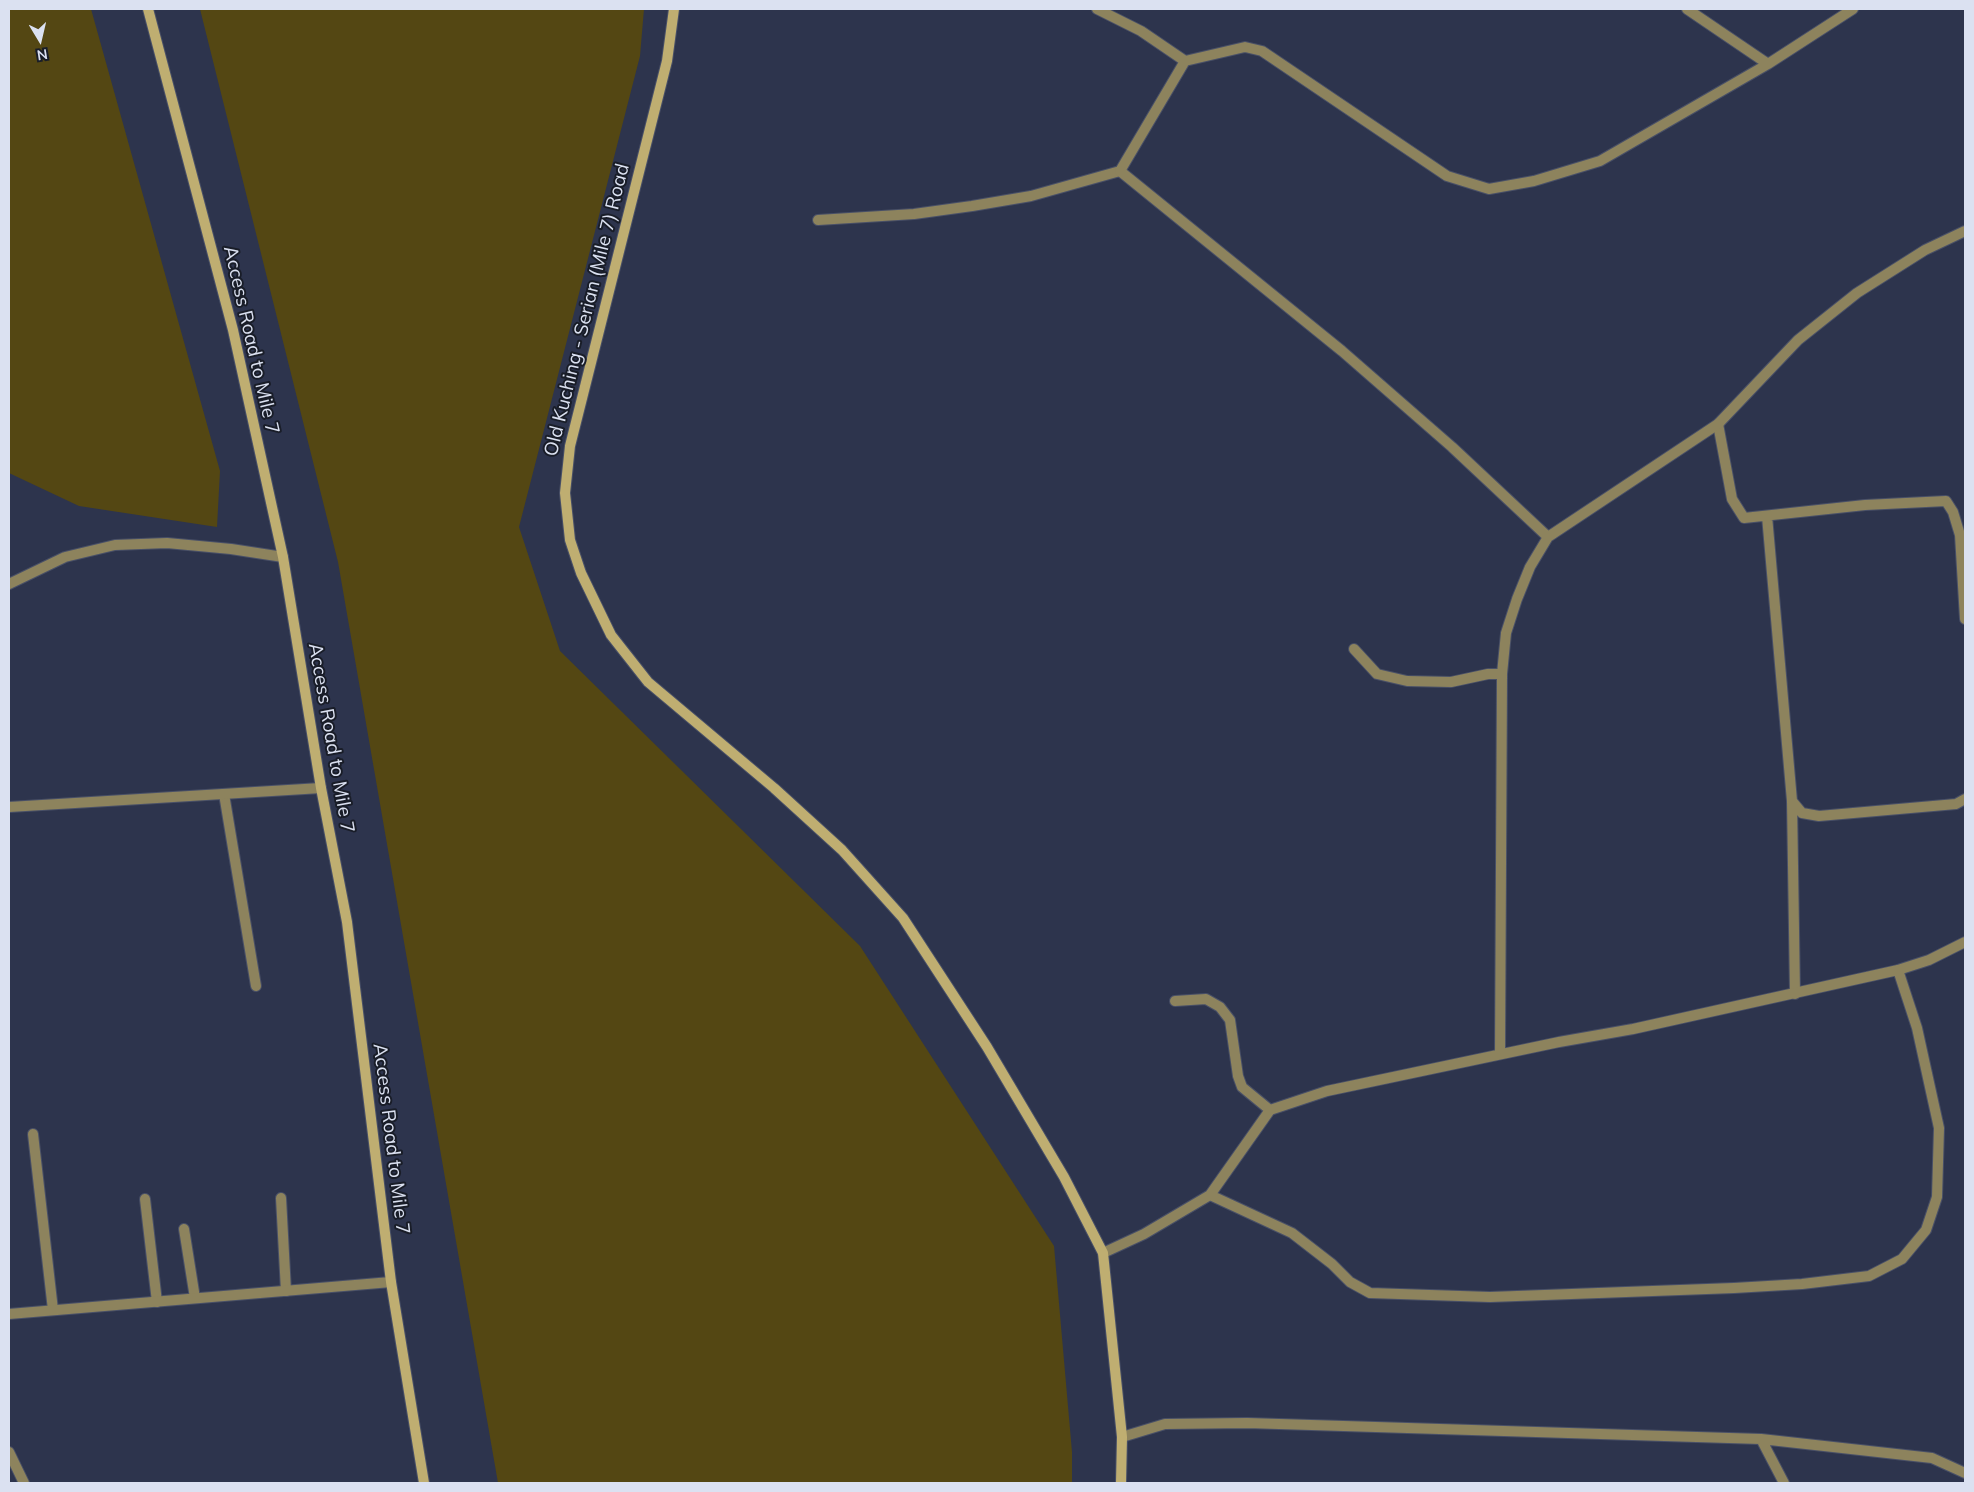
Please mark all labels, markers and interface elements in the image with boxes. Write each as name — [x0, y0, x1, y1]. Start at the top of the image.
north arrow — [15, 15, 65, 65]
text: N — [36, 45, 49, 65]
street label: Old Kuching - Serian (Mile 7) Road — [540, 161, 634, 459]
street label: Access Road to Mile 7 — [218, 244, 284, 436]
street label: Access Road to Mile 7 — [303, 641, 359, 835]
street label: Access Road to Mile 7 — [368, 1042, 414, 1236]

